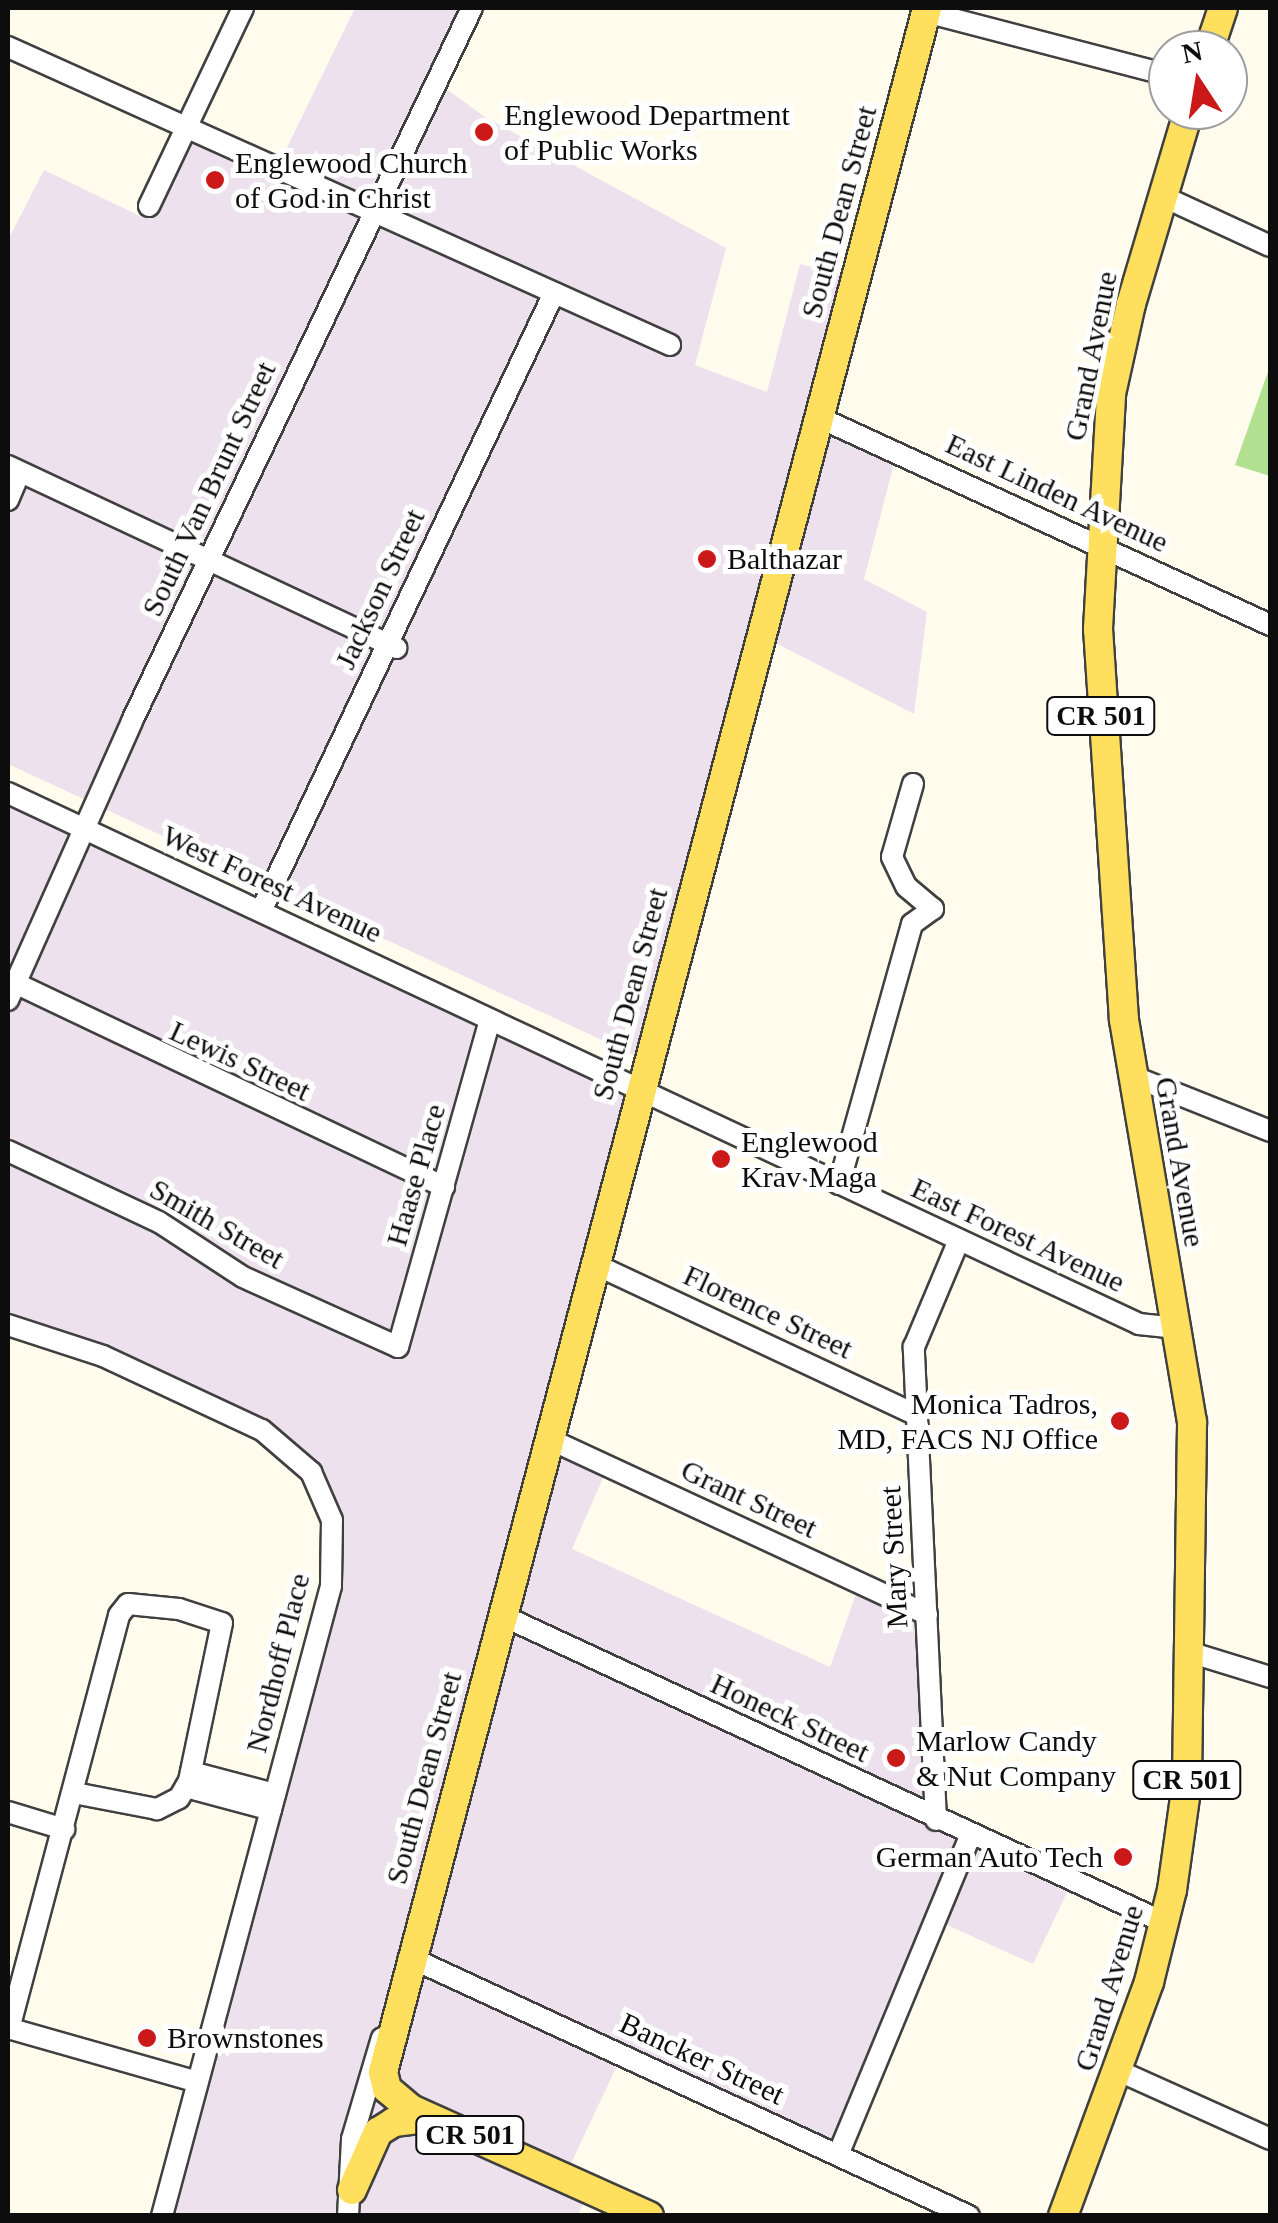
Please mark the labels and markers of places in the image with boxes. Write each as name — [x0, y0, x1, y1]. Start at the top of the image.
place label: Englewood Department of Public Works — [504, 97, 790, 168]
marker: Englewood Department of Public Works — [473, 121, 495, 143]
place label: Englewood Church of God in Christ — [235, 145, 467, 216]
marker: Englewood Church of God in Christ — [204, 169, 226, 191]
place label: Balthazar — [727, 541, 842, 577]
marker: Balthazar — [696, 548, 718, 570]
place label: Englewood Krav Maga — [741, 1124, 878, 1194]
marker: Englewood Krav Maga — [710, 1148, 732, 1170]
place label: Monica Tadros, MD, FACS NJ Office — [837, 1386, 1098, 1456]
marker: Monica Tadros, MD, FACS NJ Office — [1107, 1408, 1133, 1434]
place label: Marlow Candy & Nut Company — [916, 1723, 1116, 1794]
marker: Marlow Candy & Nut Company — [885, 1747, 907, 1769]
place label: German Auto Tech — [874, 1839, 1103, 1875]
marker: German Auto Tech — [1112, 1846, 1134, 1868]
place label: Brownstones — [167, 2020, 324, 2056]
marker: Brownstones — [136, 2027, 158, 2049]

